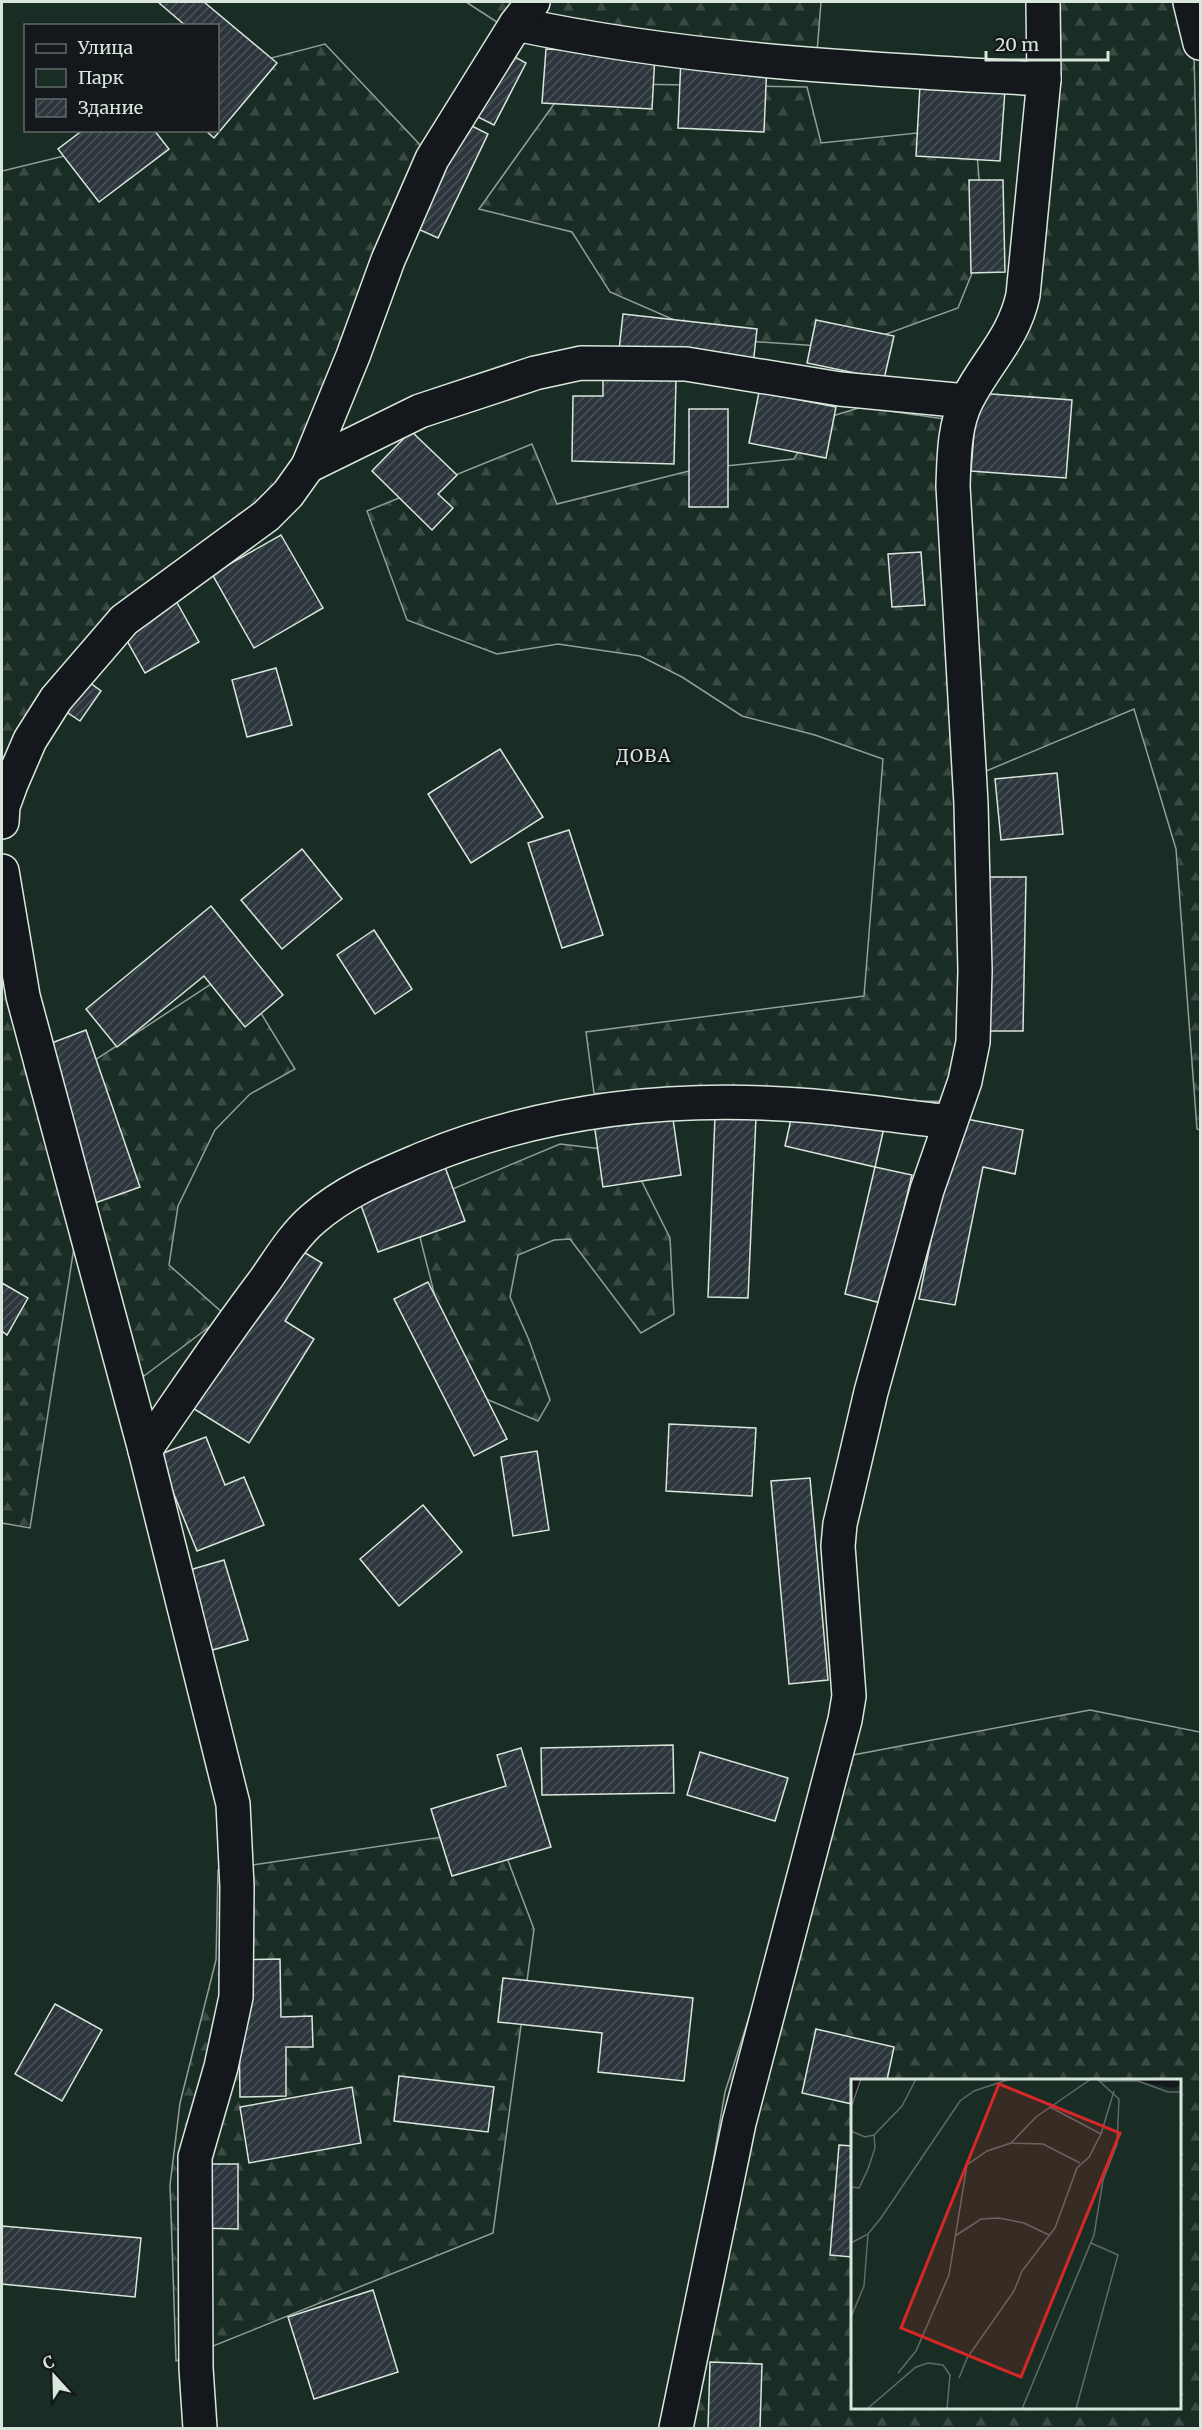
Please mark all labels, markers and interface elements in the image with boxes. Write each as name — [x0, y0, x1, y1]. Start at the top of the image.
legend — [24, 24, 219, 132]
scale bar — [986, 24, 1108, 62]
text: 20 m — [995, 33, 1039, 56]
text: Улица — [77, 36, 133, 59]
text: Парк — [78, 66, 124, 89]
text: Здание — [78, 96, 143, 119]
district label: ДОВА — [616, 744, 672, 767]
inset map — [851, 2079, 1181, 2409]
north arrow — [24, 2346, 84, 2406]
text: С — [40, 2351, 57, 2373]

